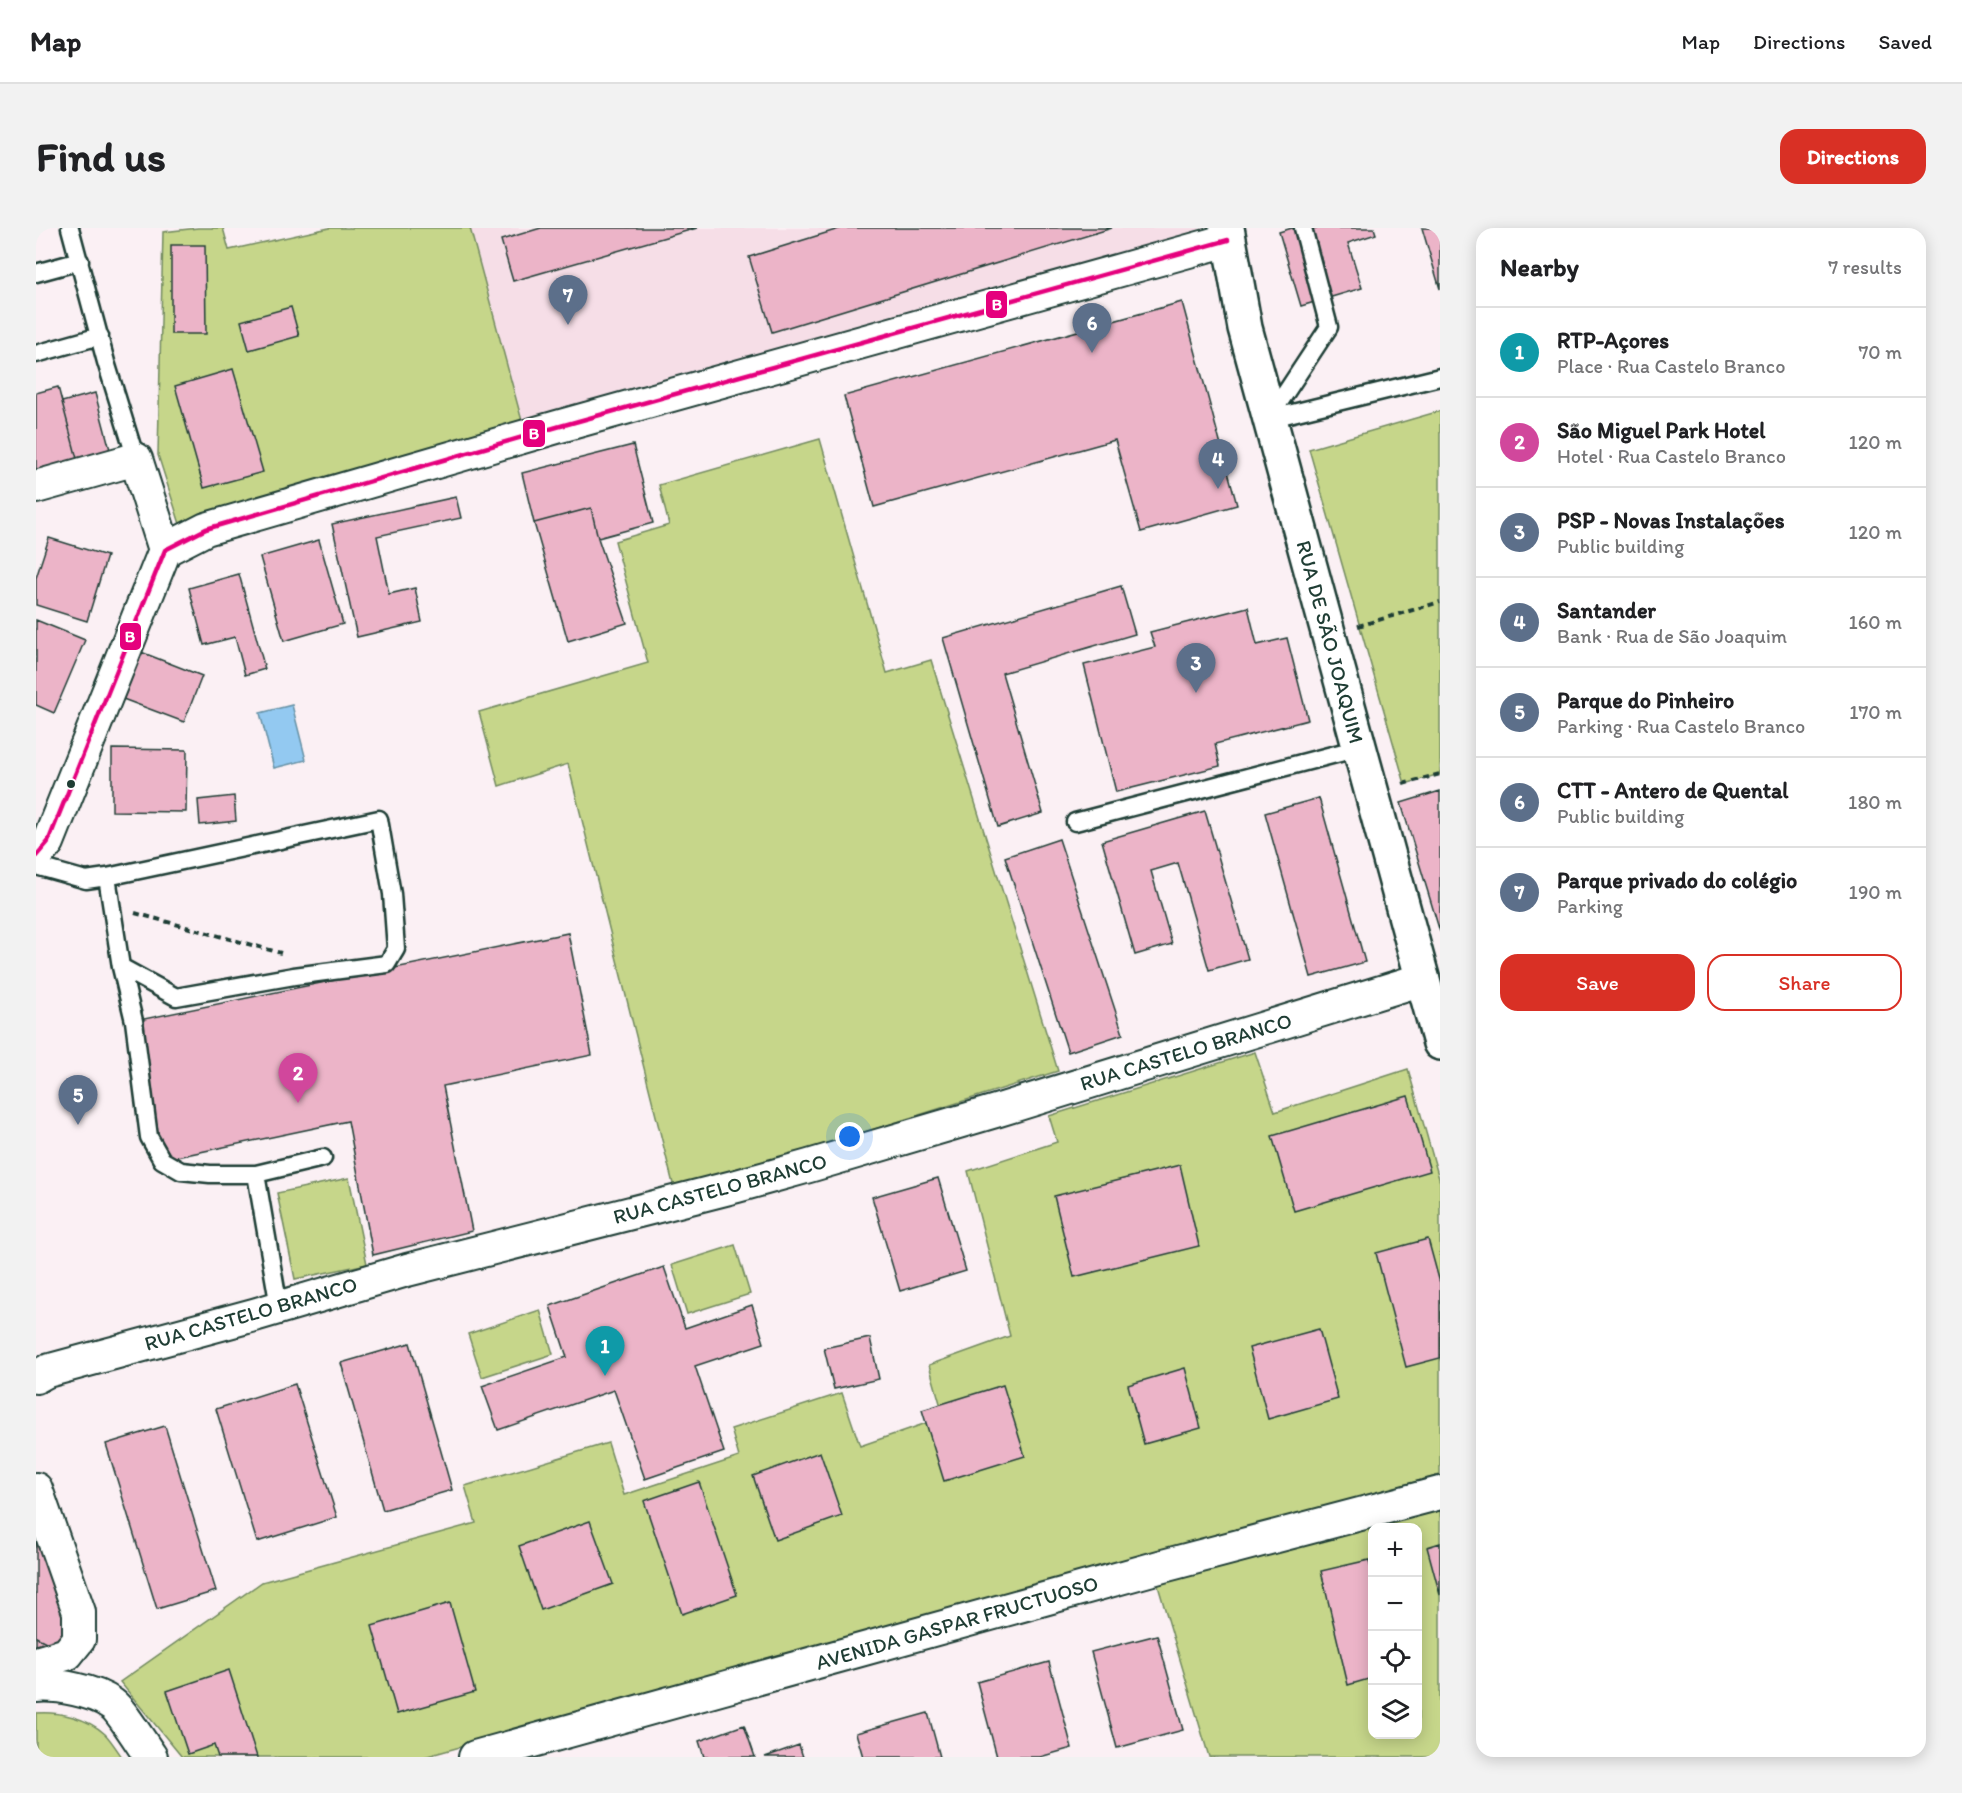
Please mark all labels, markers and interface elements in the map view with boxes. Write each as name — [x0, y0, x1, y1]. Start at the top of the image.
text: Map — [30, 24, 81, 58]
text: Map — [1682, 29, 1720, 54]
text: Directions — [1753, 29, 1845, 54]
text: Saved — [1878, 29, 1932, 54]
button: Directions — [1780, 129, 1926, 184]
text: Find us — [36, 131, 166, 182]
text: Nearby — [1500, 251, 1579, 283]
text: 7 results — [1828, 255, 1902, 279]
pin: 7 — [548, 276, 588, 325]
line badge: B — [985, 290, 1008, 319]
text: B — [992, 295, 1003, 314]
pin: 6 — [1072, 304, 1112, 353]
text: RTP-Açores — [1557, 327, 1669, 354]
text: 1 — [1515, 340, 1524, 364]
text: 70 m — [1858, 340, 1902, 364]
text: Place · Rua Castelo Branco — [1557, 354, 1785, 378]
text: São Miguel Park Hotel — [1557, 417, 1765, 444]
line badge: B — [522, 419, 546, 448]
text: B — [529, 424, 540, 443]
text: 2 — [1514, 430, 1525, 454]
text: 120 m — [1849, 430, 1902, 454]
pin: 4 — [1198, 440, 1238, 489]
text: Hotel · Rua Castelo Branco — [1557, 444, 1786, 468]
text: PSP - Novas Instalações — [1557, 507, 1785, 534]
text: 3 — [1514, 520, 1525, 544]
text: 120 m — [1849, 520, 1902, 544]
text: Public building — [1557, 534, 1684, 558]
street label: RUA DE SÃO JOAQUIM — [1291, 538, 1370, 746]
text: Santander — [1557, 597, 1656, 624]
text: 4 — [1513, 610, 1526, 634]
text: 160 m — [1849, 610, 1902, 634]
line badge: B — [119, 622, 142, 651]
text: Bank · Rua de São Joaquim — [1557, 624, 1787, 648]
text: B — [125, 627, 136, 646]
pin: 3 — [1176, 644, 1216, 693]
text: Parque do Pinheiro — [1557, 687, 1734, 714]
text: 5 — [1514, 700, 1525, 724]
text: 170 m — [1849, 700, 1902, 724]
text: Parking · Rua Castelo Branco — [1557, 714, 1805, 738]
text: CTT - Antero de Quental — [1557, 777, 1789, 804]
unlabelled marker — [65, 778, 77, 790]
text: 6 — [1514, 790, 1525, 814]
text: 180 m — [1848, 790, 1902, 814]
text: Public building — [1557, 804, 1684, 828]
text: Parque privado do colégio — [1557, 867, 1797, 894]
text: 7 — [1515, 880, 1524, 904]
text: 190 m — [1849, 880, 1902, 904]
text: Parking — [1557, 894, 1623, 918]
button: Save — [1500, 954, 1695, 1011]
button: Share — [1707, 954, 1902, 1011]
street label: RUA CASTELO BRANCO — [1077, 1007, 1295, 1096]
pin: 2 — [278, 1054, 318, 1103]
pin: 5 — [58, 1076, 98, 1125]
your location — [835, 1122, 864, 1151]
street label: RUA CASTELO BRANCO — [610, 1148, 829, 1229]
street label: RUA CASTELO BRANCO — [142, 1271, 360, 1356]
pin: 1 — [586, 1326, 624, 1376]
map controls — [1368, 1523, 1422, 1739]
button: + — [1368, 1523, 1422, 1577]
street label: AVENIDA GASPAR FRUCTUOSO — [813, 1570, 1101, 1675]
button: − — [1368, 1577, 1422, 1631]
button: locate — [1368, 1631, 1422, 1685]
button: layers — [1368, 1685, 1422, 1739]

